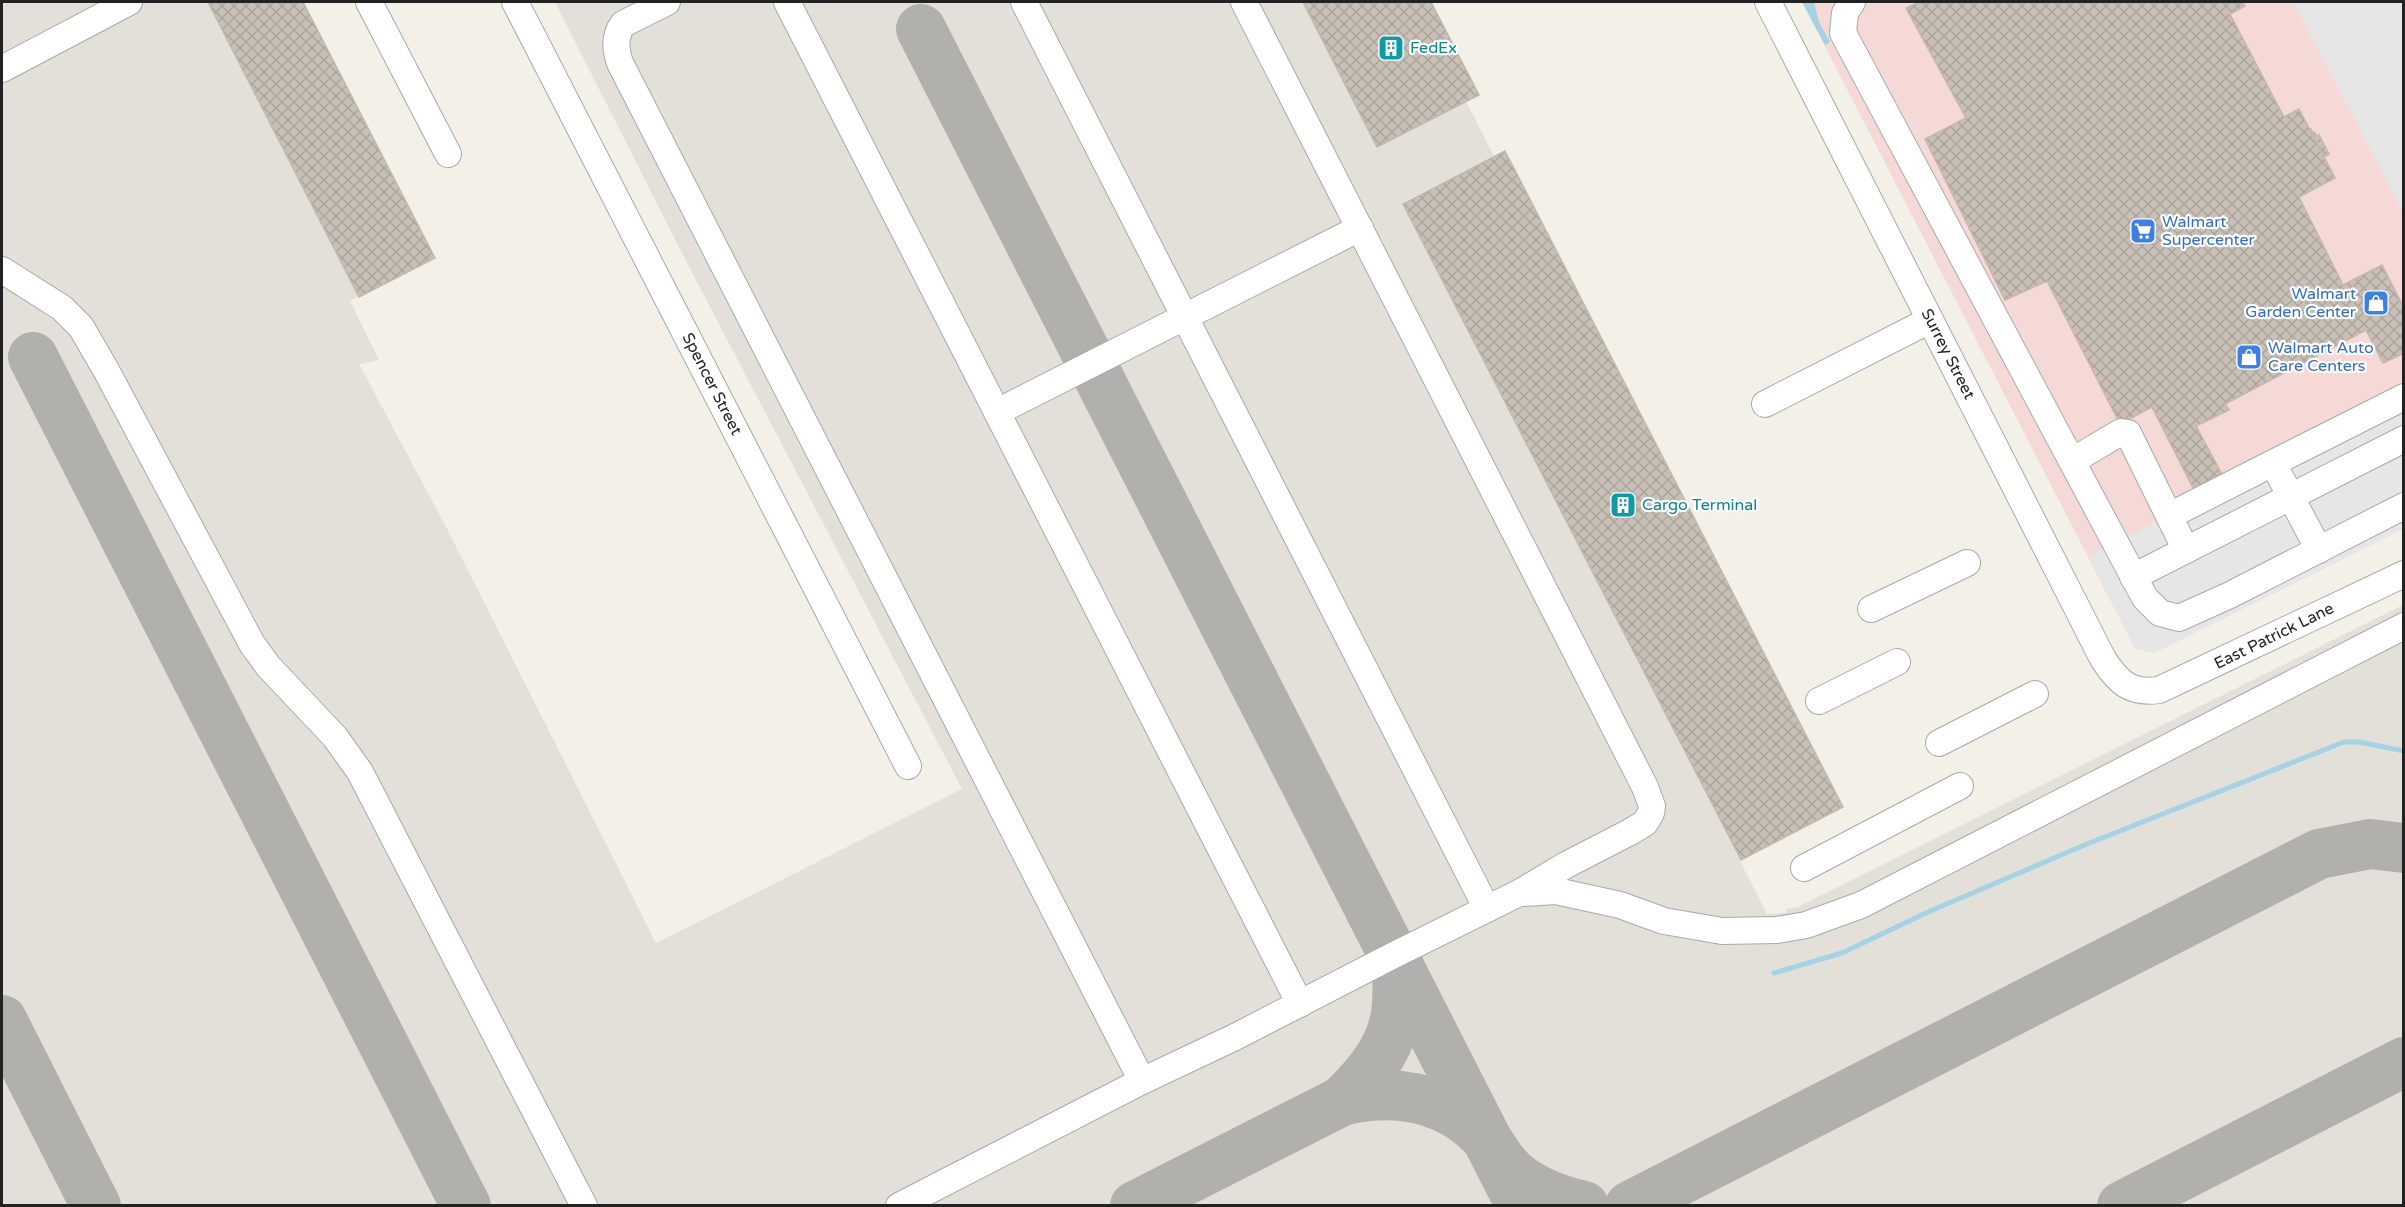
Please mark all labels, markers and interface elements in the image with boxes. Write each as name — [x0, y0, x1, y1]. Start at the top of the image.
building icon: FedEx — [1376, 33, 1406, 63]
place label: FedEx — [1410, 38, 1457, 58]
place label: Walmart Supercenter — [2162, 212, 2256, 250]
supermarket icon: Walmart Supercenter — [2128, 216, 2158, 246]
place label: Walmart Garden Center — [2245, 284, 2357, 322]
shop icon: Walmart Garden Center — [2361, 288, 2391, 318]
street label: Surrey Street — [1917, 305, 1979, 403]
street label: Spencer Street — [678, 329, 746, 439]
place label: Walmart Auto Care Centers — [2268, 338, 2374, 376]
shop icon: Walmart Auto Care Centers — [2234, 342, 2264, 372]
building icon: Cargo Terminal — [1608, 490, 1638, 520]
place label: Cargo Terminal — [1642, 495, 1757, 515]
street label: East Patrick Lane — [2211, 598, 2337, 674]

